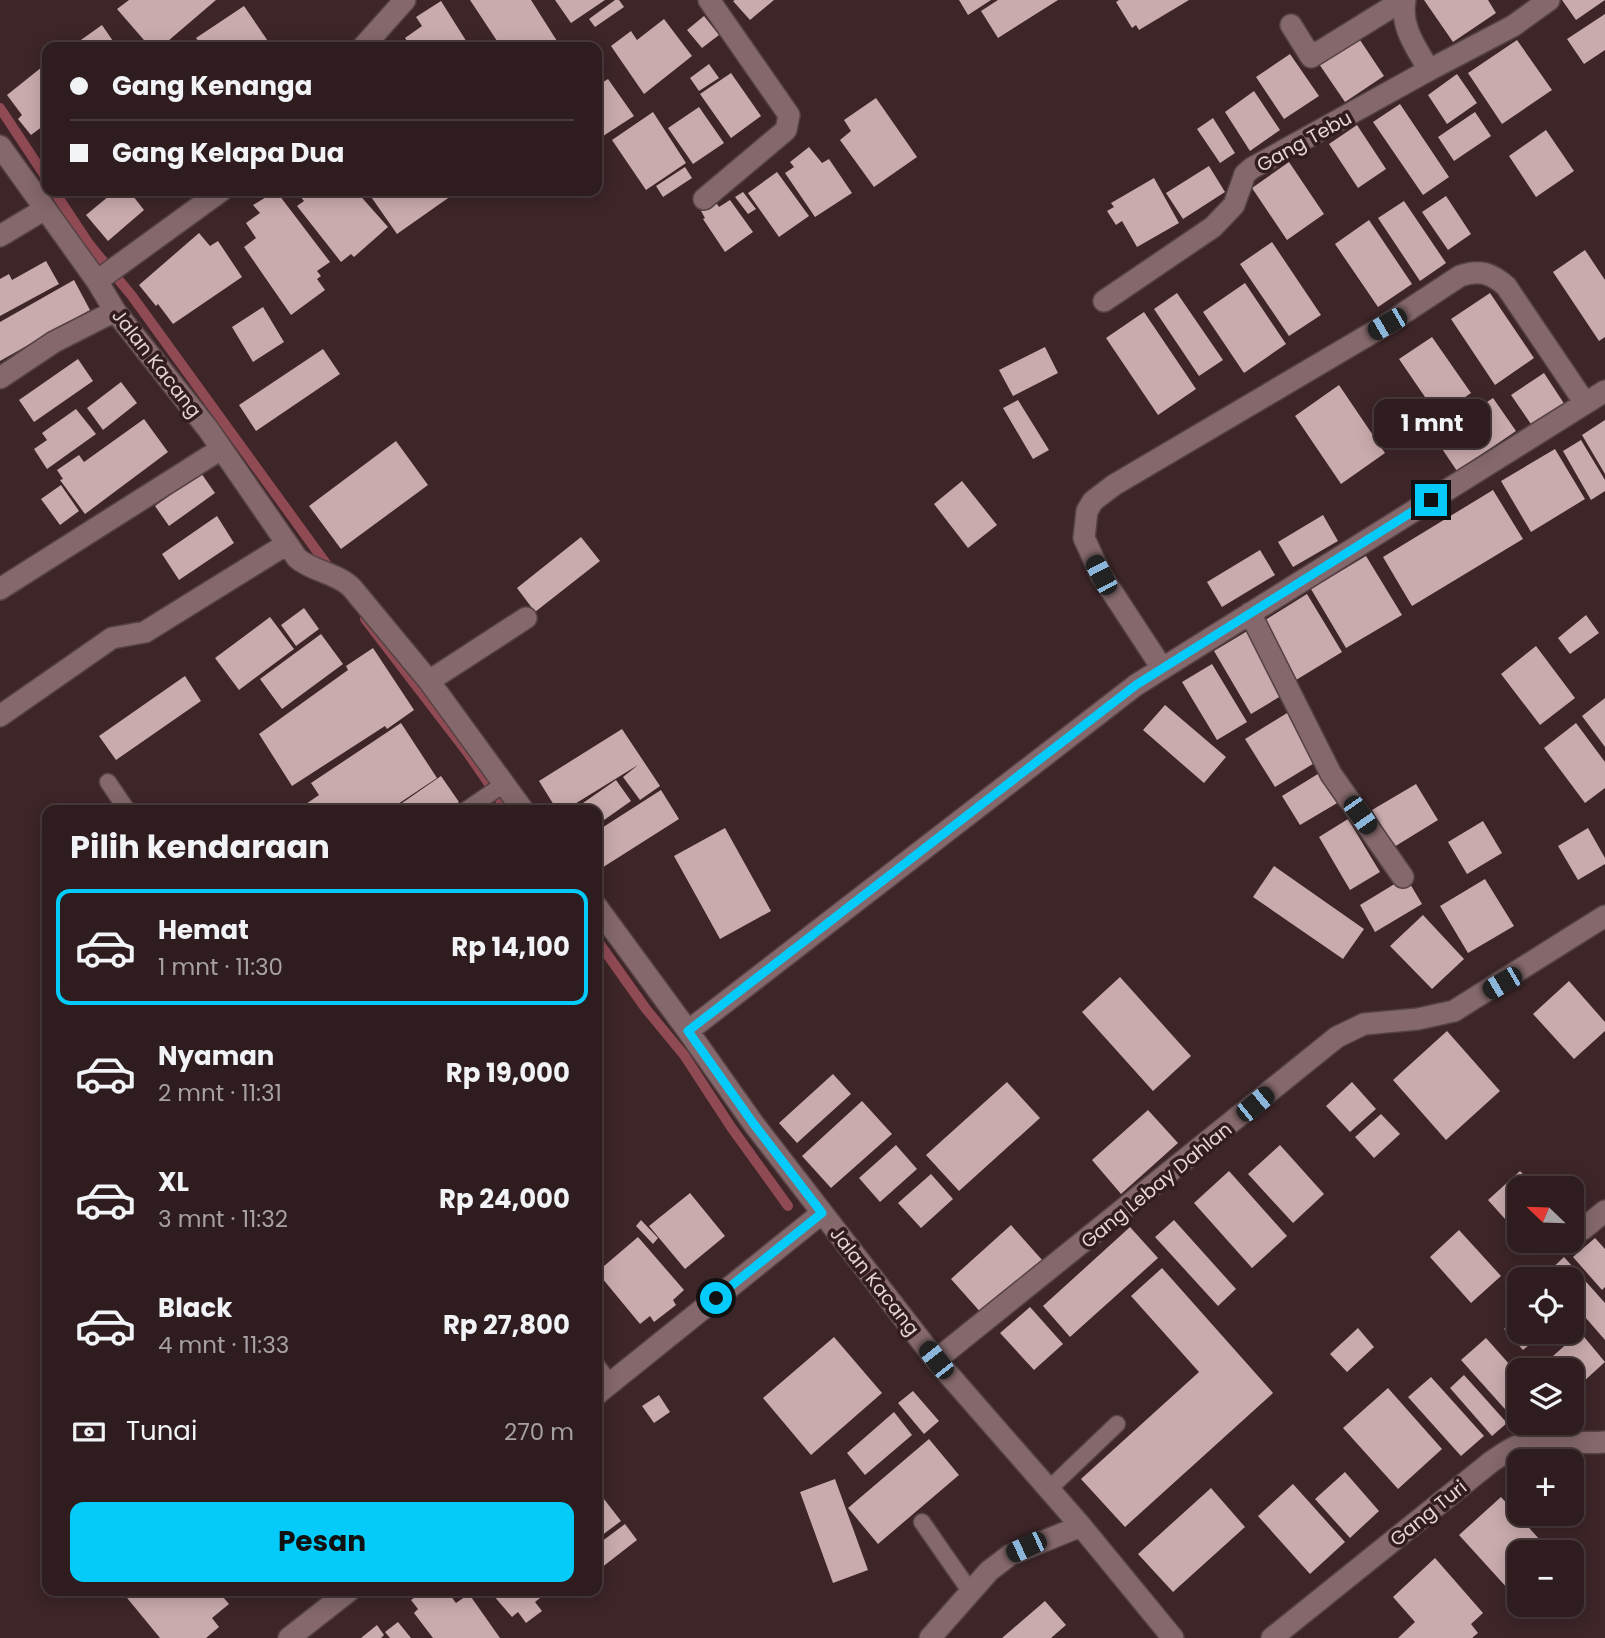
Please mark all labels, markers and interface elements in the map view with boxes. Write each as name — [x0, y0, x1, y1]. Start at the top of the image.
text: Gang Kenanga — [112, 68, 312, 104]
street label: Gang Tebu — [1252, 104, 1357, 179]
text: Gang Kelapa Dua — [112, 135, 345, 171]
street label: Jalan Kacang — [106, 303, 208, 423]
car — [1364, 304, 1411, 344]
callout: 1 mnt — [1373, 398, 1489, 448]
text: 1 mnt — [1401, 407, 1463, 439]
route end — [1415, 484, 1447, 516]
car — [1082, 552, 1121, 598]
car — [1340, 792, 1381, 838]
text: Pilih kendaraan — [70, 824, 330, 869]
text: Hemat — [158, 912, 249, 948]
icon: car — [74, 916, 137, 979]
text: Rp 14,100 — [451, 929, 570, 965]
text: 1 mnt · 11:30 — [158, 951, 283, 983]
car — [1479, 963, 1526, 1003]
text: Nyaman — [158, 1038, 274, 1074]
icon: car — [74, 1042, 137, 1105]
text: Rp 19,000 — [446, 1055, 570, 1091]
text: 2 mnt · 11:31 — [158, 1077, 282, 1109]
car — [1233, 1083, 1278, 1125]
street label: Gang Lebay Dahlan — [1075, 1116, 1238, 1255]
text: XL — [158, 1164, 189, 1200]
icon: car — [74, 1168, 137, 1231]
north arrow — [1507, 1176, 1584, 1253]
map controls — [1507, 1176, 1584, 1617]
text: Rp 24,000 — [439, 1181, 570, 1217]
text: 3 mnt · 11:32 — [158, 1203, 288, 1235]
street label: Jalan Kacang — [824, 1221, 926, 1341]
button: locate — [1507, 1267, 1584, 1344]
route start — [700, 1282, 732, 1314]
text: Black — [158, 1290, 232, 1326]
icon: car — [74, 1294, 137, 1357]
text: Rp 27,800 — [443, 1307, 570, 1343]
text: 4 mnt · 11:33 — [158, 1329, 289, 1361]
car — [915, 1337, 958, 1383]
button: layers — [1507, 1358, 1584, 1435]
icon: cash — [70, 1413, 108, 1451]
text: Tunai — [126, 1413, 197, 1449]
text: 270 m — [504, 1416, 574, 1448]
button: + — [1507, 1449, 1584, 1526]
street label: Gang Turi — [1384, 1474, 1473, 1553]
button: Pesan — [70, 1502, 574, 1582]
car — [1003, 1529, 1050, 1565]
button: − — [1507, 1540, 1584, 1617]

